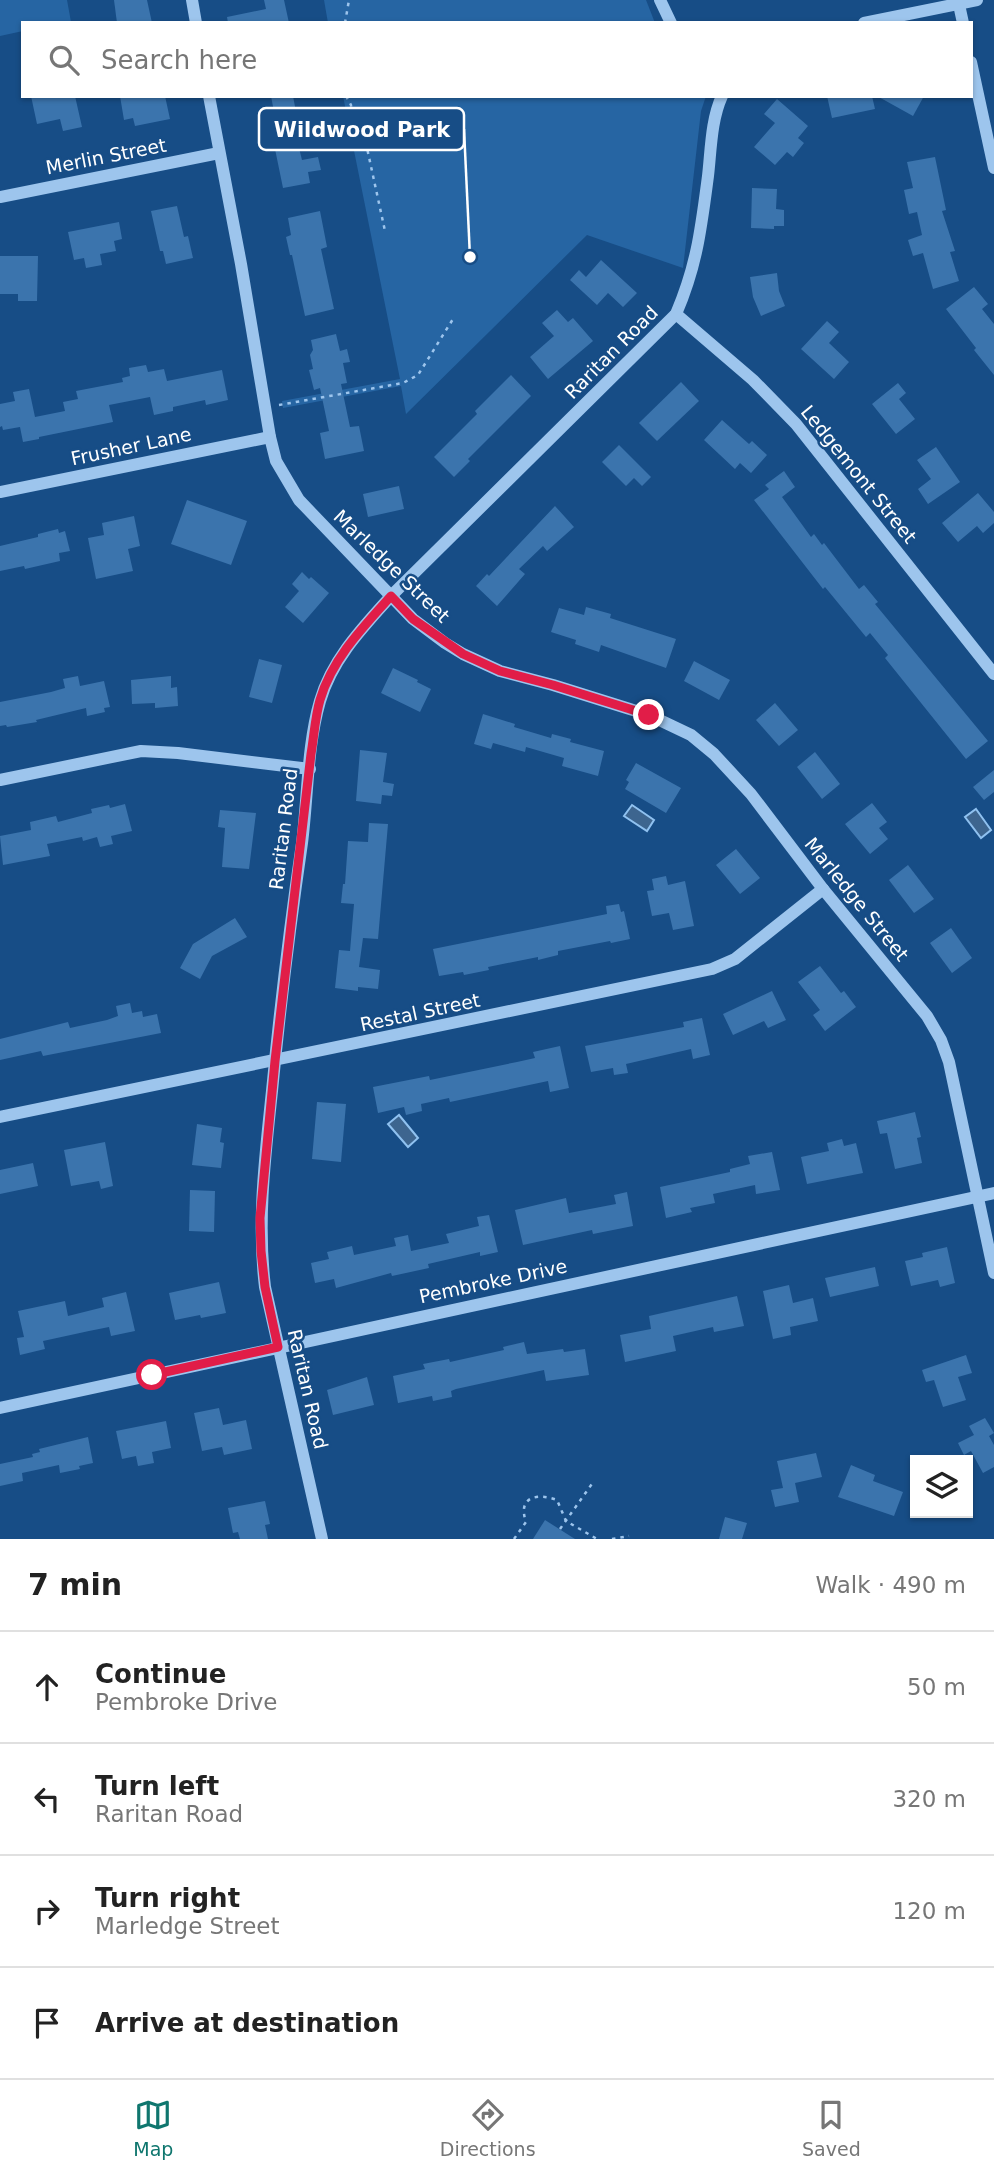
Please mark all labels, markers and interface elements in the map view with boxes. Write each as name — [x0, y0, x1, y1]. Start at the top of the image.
search box — [21, 21, 973, 98]
icon: search — [45, 41, 83, 79]
text: Search here — [101, 45, 257, 75]
callout: Wildwood Park — [259, 108, 464, 150]
text: Wildwood Park — [274, 118, 451, 142]
street label: Merlin Street — [44, 134, 168, 178]
street label: Raritan Road — [560, 301, 662, 403]
street label: Ledgemont Street — [797, 401, 921, 547]
street label: Frusher Lane — [69, 422, 193, 470]
street label: Marledge Street — [330, 505, 454, 627]
route end — [633, 699, 664, 730]
street label: Raritan Road — [265, 767, 301, 891]
street label: Marledge Street — [800, 833, 914, 965]
street label: Restal Street — [358, 989, 482, 1035]
street label: Pembroke Drive — [417, 1255, 569, 1307]
street label: Raritan Road — [284, 1327, 332, 1451]
route start — [136, 1359, 167, 1390]
map controls — [910, 1455, 973, 1518]
button: layers — [910, 1455, 973, 1518]
text: 7 min — [28, 1567, 122, 1602]
text: Walk · 490 m — [815, 1572, 966, 1598]
text: Continue — [95, 1659, 226, 1689]
icon: ahead — [28, 1668, 66, 1706]
text: 50 m — [907, 1674, 966, 1700]
text: Pembroke Drive — [95, 1689, 278, 1715]
text: Turn left — [95, 1771, 219, 1801]
icon: left — [28, 1780, 66, 1818]
text: 320 m — [892, 1786, 966, 1812]
text: Raritan Road — [95, 1801, 243, 1827]
text: Turn right — [95, 1883, 240, 1913]
icon: right — [28, 1892, 66, 1930]
text: 120 m — [892, 1898, 966, 1924]
text: Marledge Street — [95, 1913, 279, 1939]
icon: arrive — [28, 2004, 66, 2042]
text: Arrive at destination — [95, 2008, 399, 2038]
tab: Map — [133, 2096, 173, 2160]
tab: Directions — [440, 2096, 536, 2160]
tab: Saved — [802, 2096, 861, 2160]

